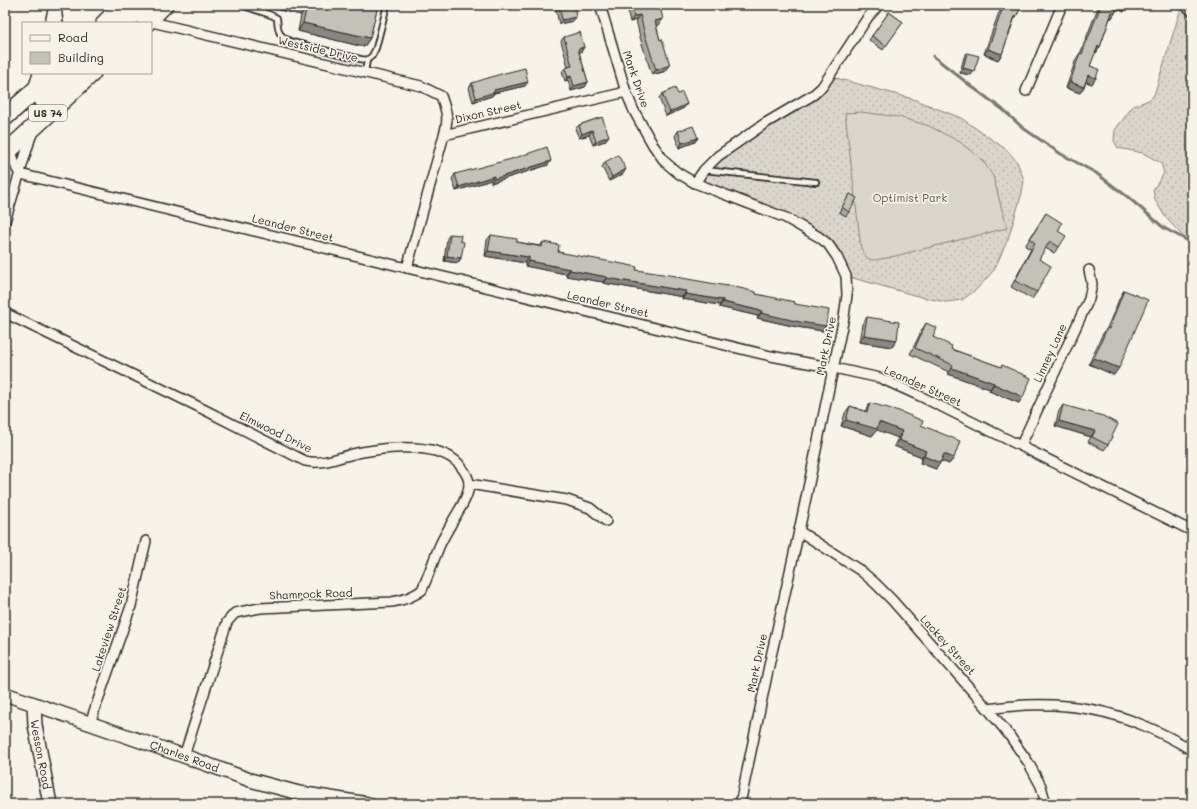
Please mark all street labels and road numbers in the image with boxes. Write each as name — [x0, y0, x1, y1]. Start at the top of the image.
street label: Westside Drive — [277, 32, 360, 65]
street label: Mark Drive — [620, 48, 653, 110]
street label: Dixon Street — [453, 97, 523, 126]
road number: US 74 — [29, 105, 67, 121]
street label: Leander Street — [251, 210, 336, 245]
street label: Leander Street — [566, 287, 651, 320]
street label: Mark Drive — [812, 315, 839, 377]
street label: Linney Lane — [1029, 321, 1070, 384]
street label: Leander Street — [882, 362, 964, 409]
street label: Elmwood Drive — [237, 407, 315, 456]
street label: Lakeview Street — [88, 584, 129, 673]
street label: Shamrock Road — [269, 585, 353, 602]
street label: Lackey Street — [917, 611, 979, 678]
street label: Mark Drive — [743, 632, 770, 694]
street label: Wesson Road — [28, 719, 55, 791]
street label: Charles Road — [148, 737, 221, 775]

